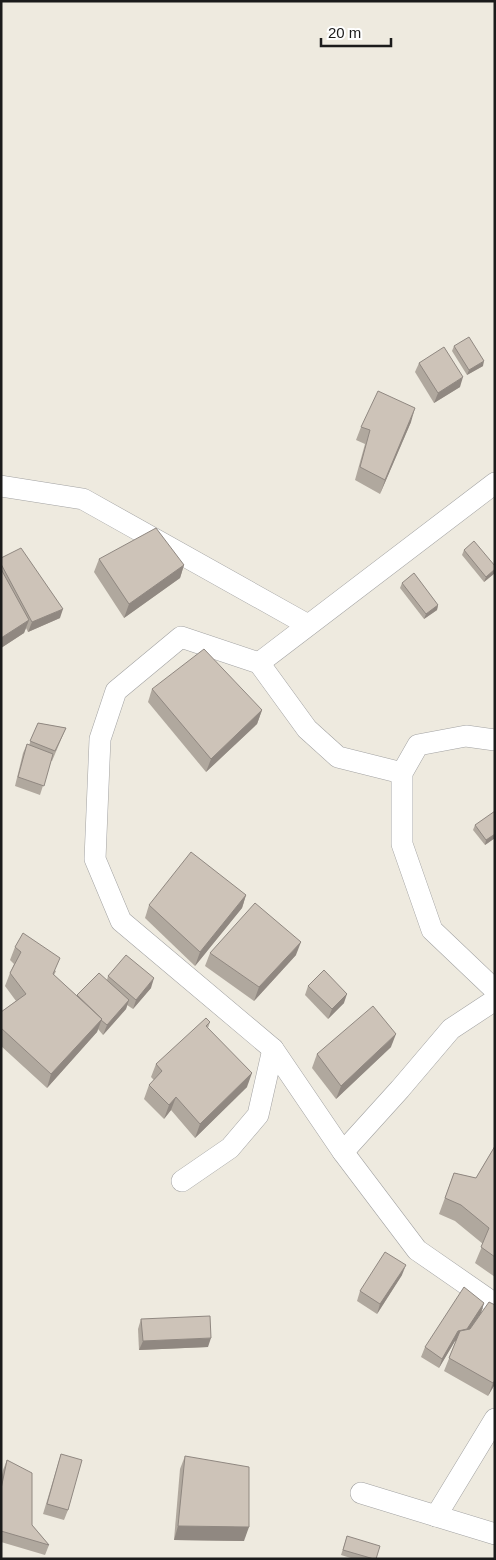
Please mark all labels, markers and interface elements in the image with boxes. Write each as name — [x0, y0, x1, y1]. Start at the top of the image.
scale bar — [321, 15, 391, 47]
text: 20 m — [328, 24, 361, 41]

